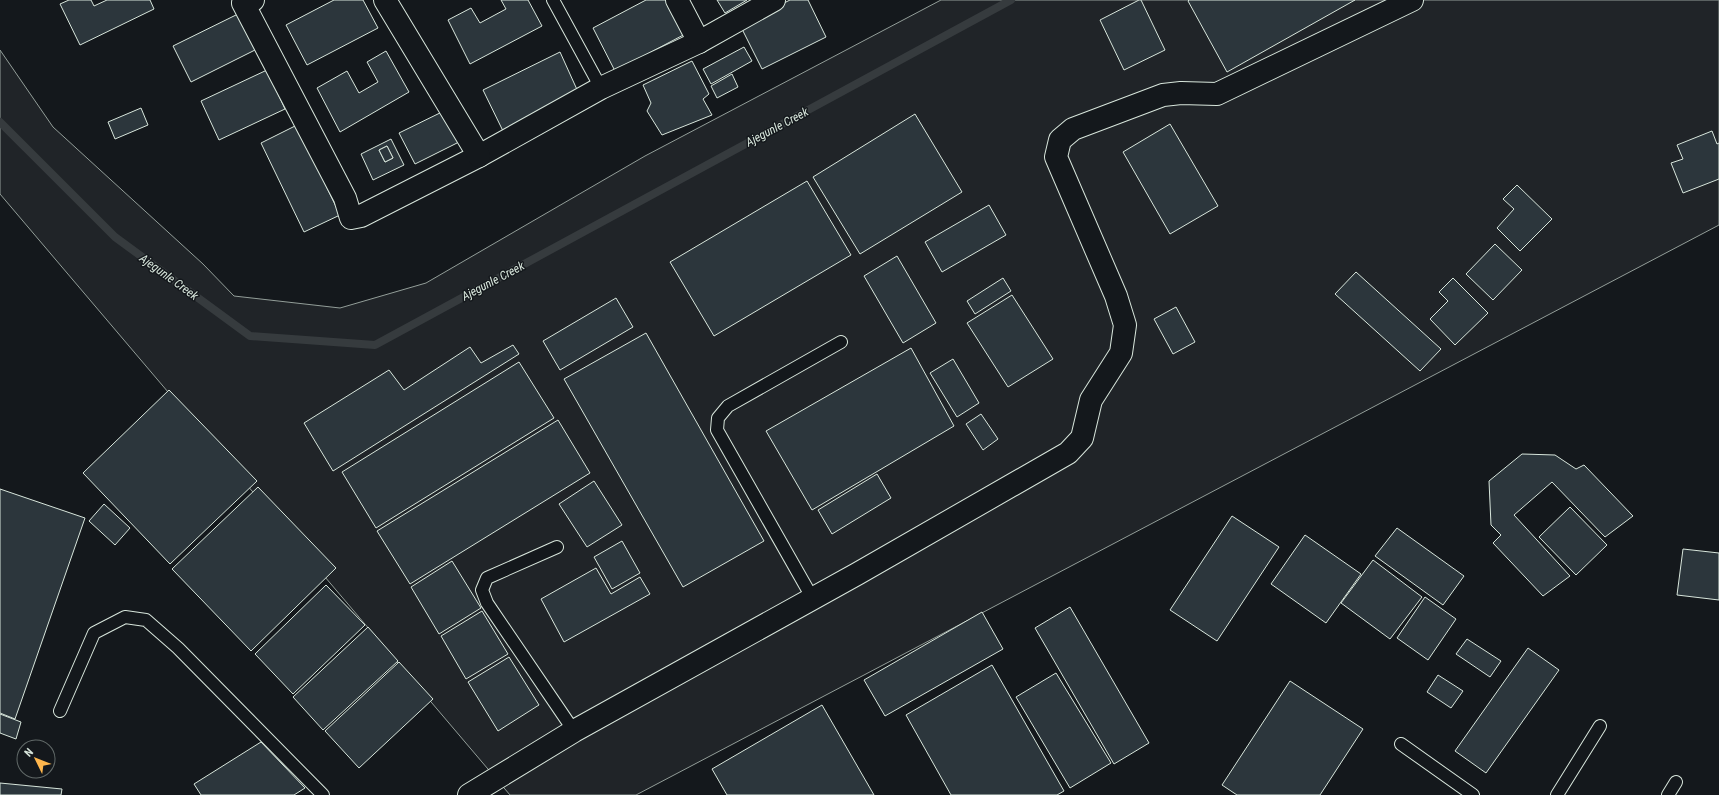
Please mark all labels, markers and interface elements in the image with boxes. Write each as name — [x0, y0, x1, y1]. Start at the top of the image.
water label: Ajegunle Creek — [742, 104, 811, 150]
water label: Ajegunle Creek — [136, 251, 202, 303]
water label: Ajegunle Creek — [458, 258, 527, 304]
north arrow — [16, 739, 56, 779]
text: N — [22, 745, 36, 759]

